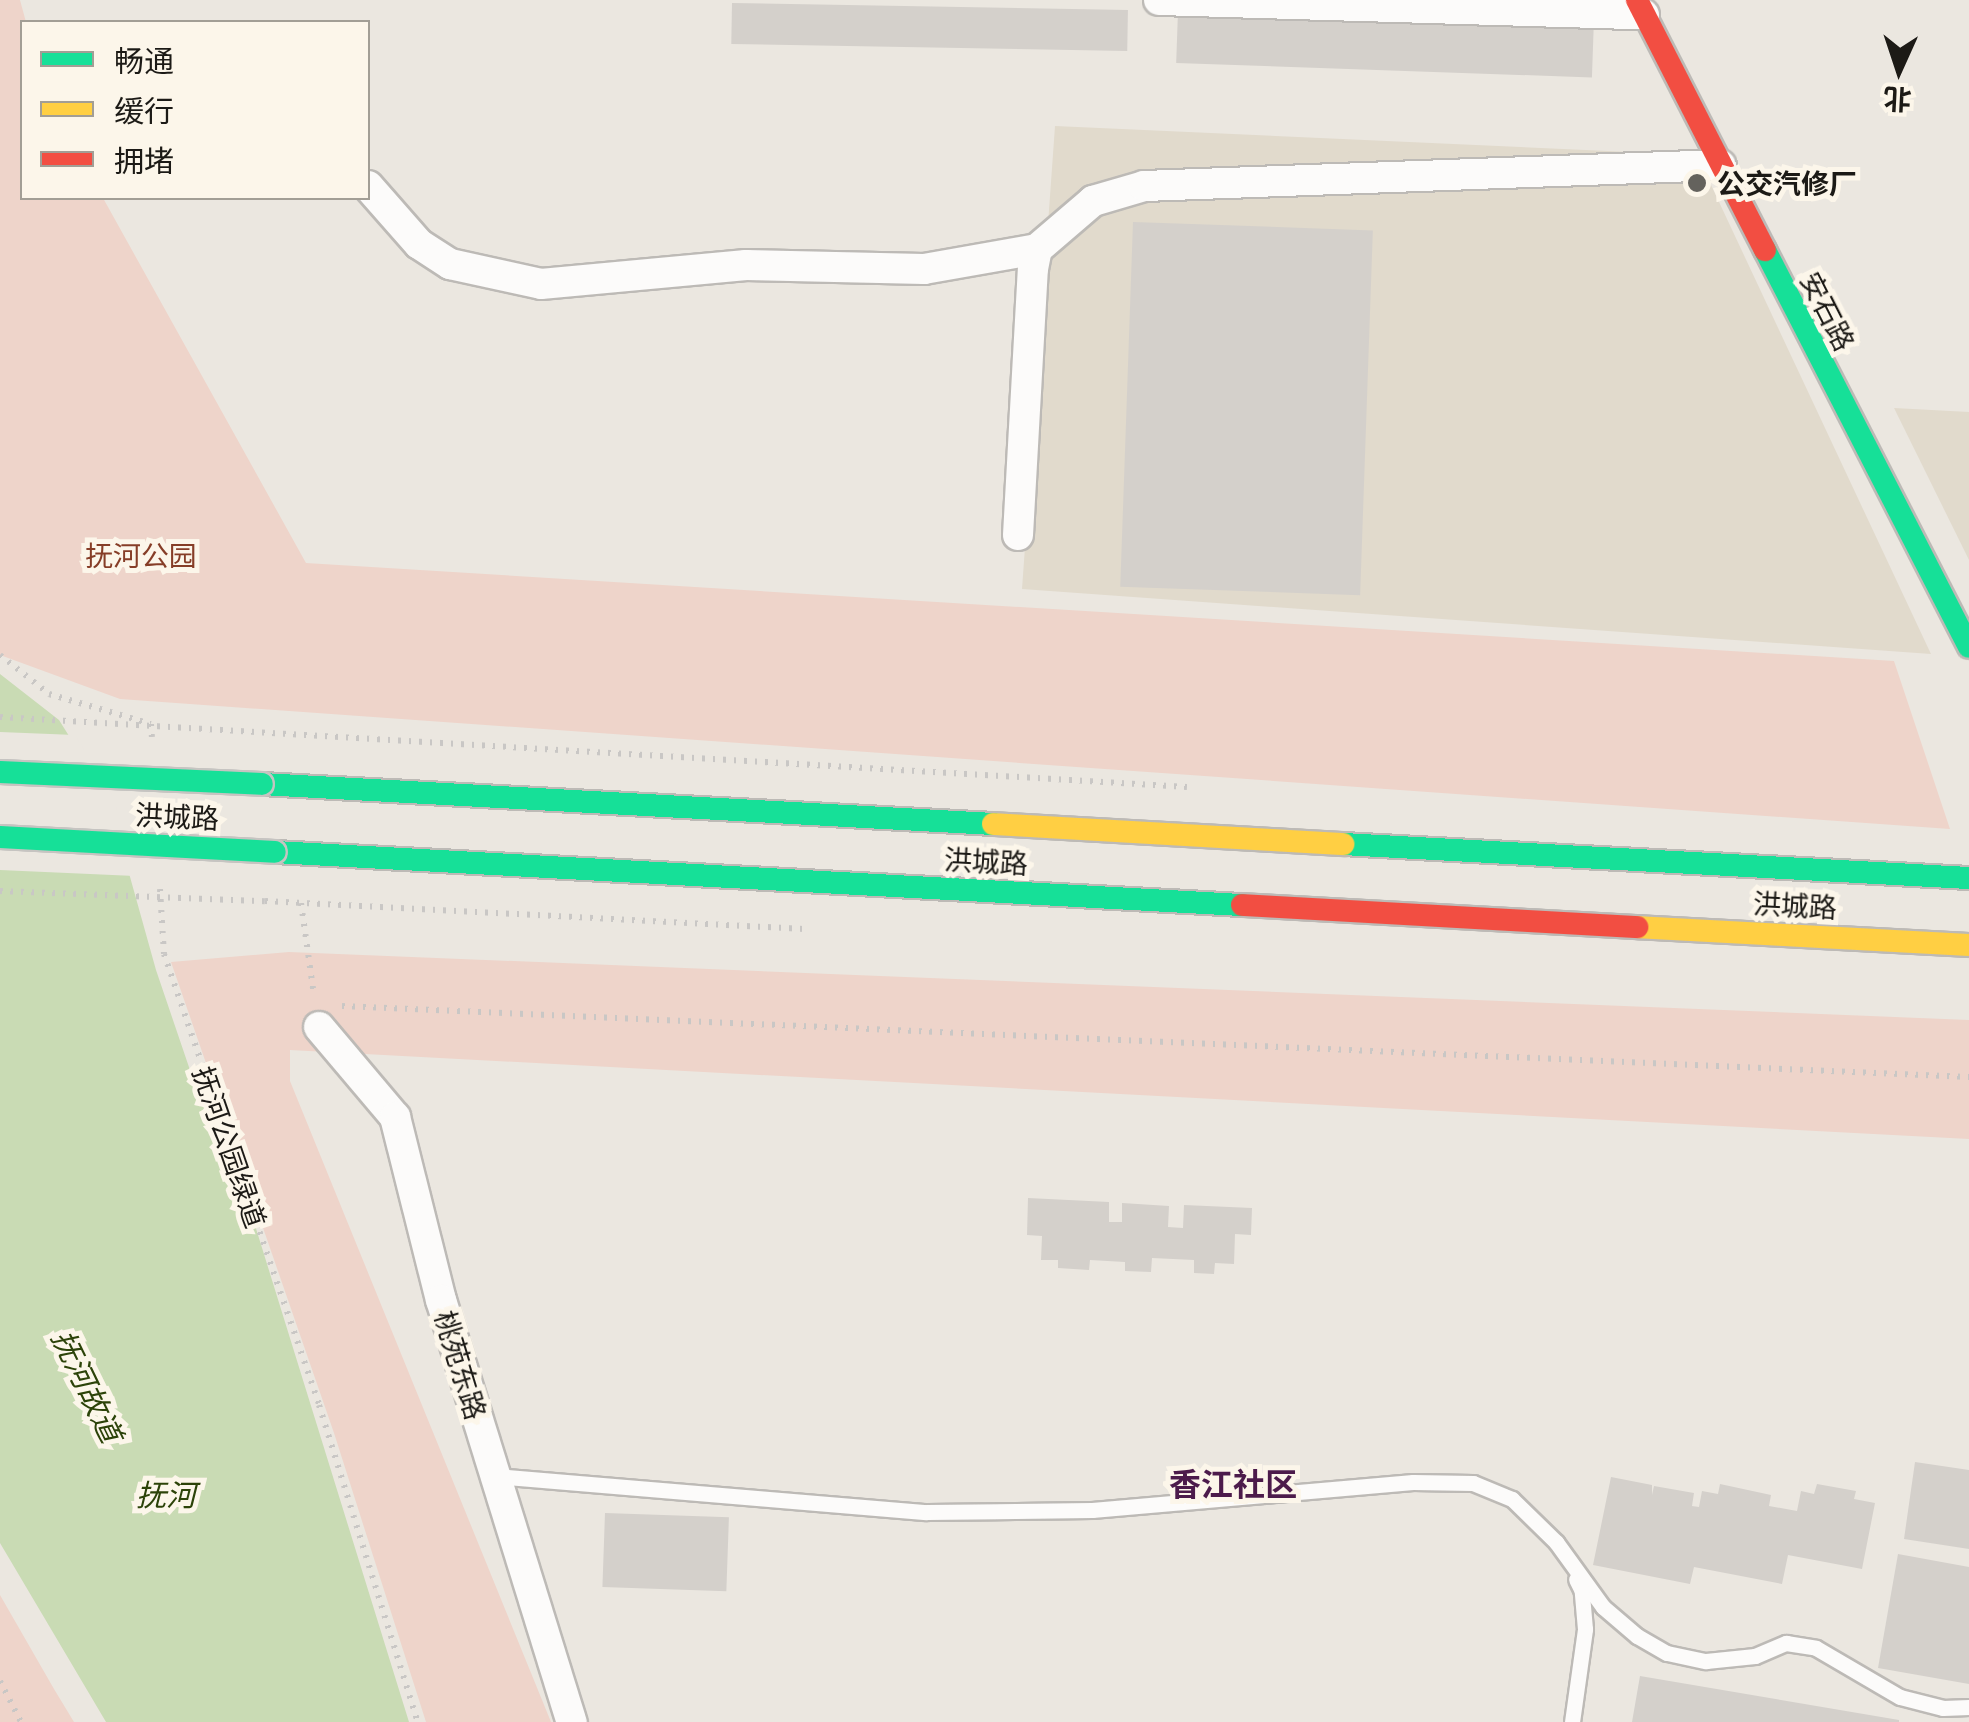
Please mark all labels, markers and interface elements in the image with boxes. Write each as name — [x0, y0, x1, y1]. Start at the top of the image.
legend — [20, 20, 370, 200]
north arrow — [1849, 20, 1949, 120]
text: 畅通 — [114, 40, 174, 81]
text: 北 — [1882, 80, 1912, 120]
text: 缓行 — [114, 90, 174, 131]
text: 拥堵 — [114, 140, 174, 181]
place label: 公交汽修厂 — [1717, 166, 1857, 200]
marker: 公交汽修厂 — [1686, 172, 1708, 194]
street label: 安石路 — [1794, 266, 1862, 356]
park label: 抚河公园 — [85, 538, 197, 572]
street label: 洪城路 — [134, 797, 220, 835]
street label: 洪城路 — [943, 842, 1029, 880]
street label: 洪城路 — [1752, 886, 1838, 924]
street label: 抚河公园绿道 — [187, 1062, 273, 1232]
street label: 桃苑东路 — [429, 1307, 493, 1423]
water label: 抚河故道 — [45, 1324, 129, 1448]
district label: 香江社区 — [1169, 1465, 1297, 1503]
water label: 抚河 — [136, 1477, 196, 1513]

